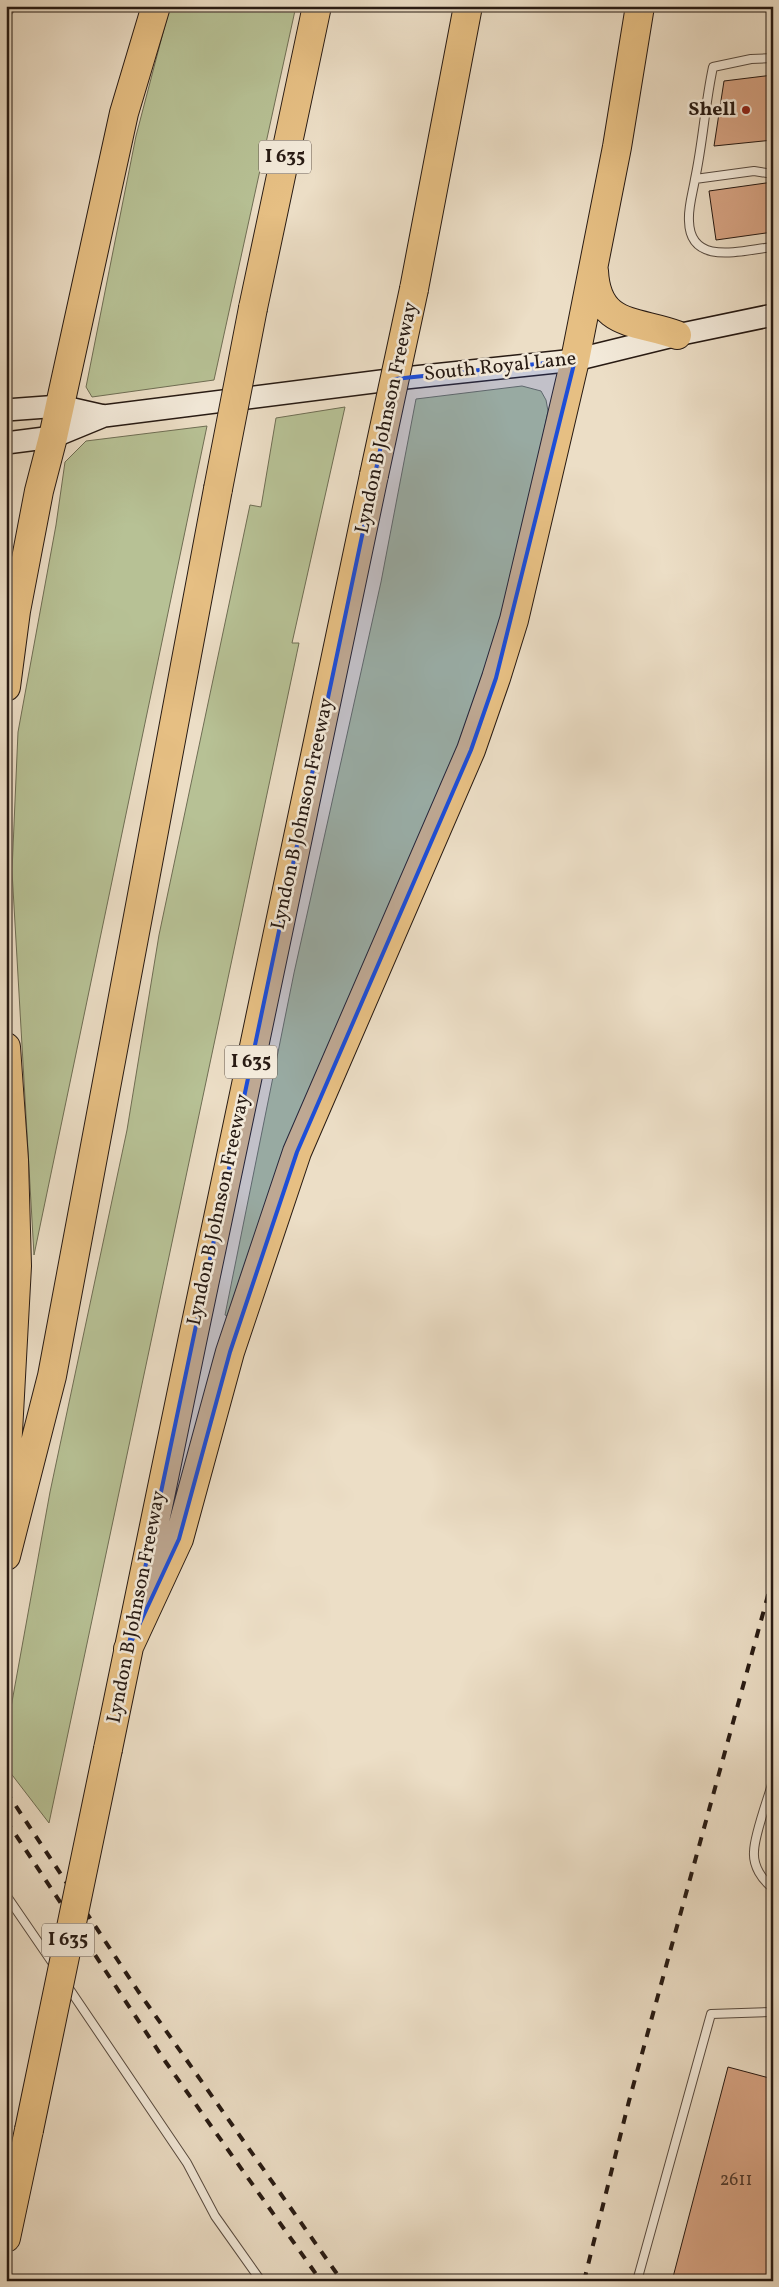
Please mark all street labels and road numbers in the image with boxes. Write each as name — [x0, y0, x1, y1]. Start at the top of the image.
road number: I 635 — [259, 140, 311, 173]
street label: Lyndon B Johnson Freeway — [349, 299, 425, 536]
street label: South Royal Lane — [422, 345, 578, 389]
street label: Lyndon B Johnson Freeway — [265, 695, 341, 932]
road number: I 635 — [225, 1046, 277, 1078]
street label: Lyndon B Johnson Freeway — [181, 1091, 257, 1328]
street label: Lyndon B Johnson Freeway — [101, 1488, 173, 1726]
road number: I 635 — [42, 1924, 94, 1956]

